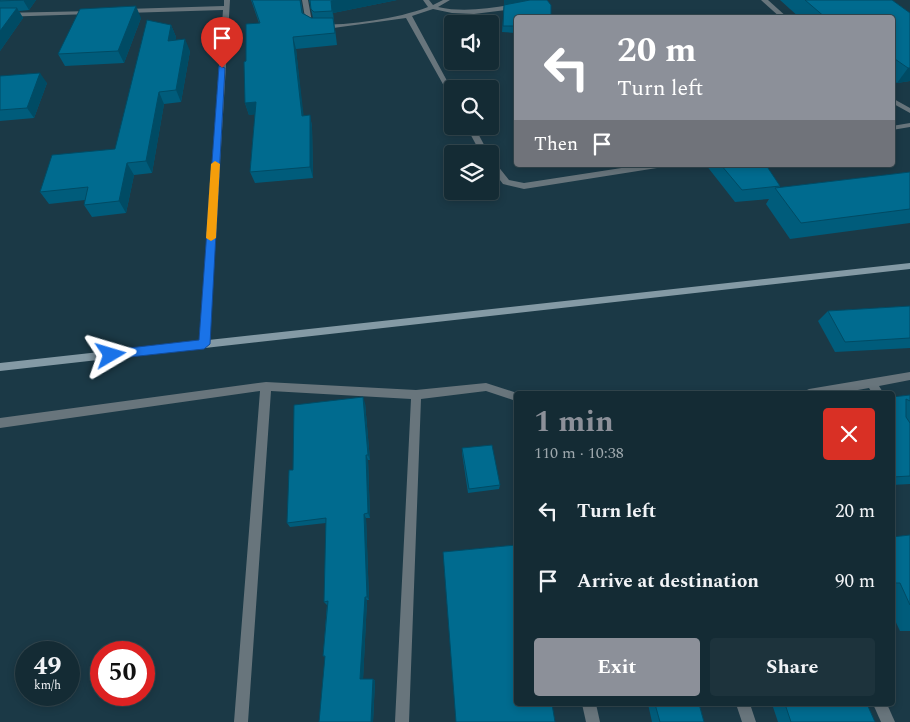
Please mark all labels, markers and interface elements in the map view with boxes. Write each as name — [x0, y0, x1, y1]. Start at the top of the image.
map controls — [444, 15, 499, 200]
button: sound — [444, 15, 499, 70]
pin — [201, 17, 243, 68]
icon: arrive — [208, 24, 236, 52]
text: 20 m — [617, 24, 697, 77]
icon: left — [534, 35, 599, 100]
text: Turn left — [617, 72, 703, 105]
button: search — [444, 80, 499, 135]
text: Then — [534, 130, 578, 159]
icon: arrive — [588, 130, 616, 158]
button: layers — [444, 145, 499, 200]
position arrow — [84, 328, 136, 380]
text: 1 min — [534, 399, 614, 445]
button: close — [823, 408, 875, 460]
text: 110 m · 10:38 — [534, 441, 624, 465]
icon: left — [534, 497, 562, 525]
text: Turn left — [577, 497, 656, 526]
text: 20 m — [835, 497, 875, 526]
icon: arrive — [534, 567, 562, 595]
text: Arrive at destination — [577, 567, 759, 596]
text: 90 m — [835, 567, 875, 596]
button: Exit — [534, 638, 700, 696]
button: Share — [710, 638, 875, 696]
speed limit sign: 50 — [90, 641, 155, 706]
text: 49 — [33, 648, 62, 686]
text: km/h — [34, 676, 61, 695]

